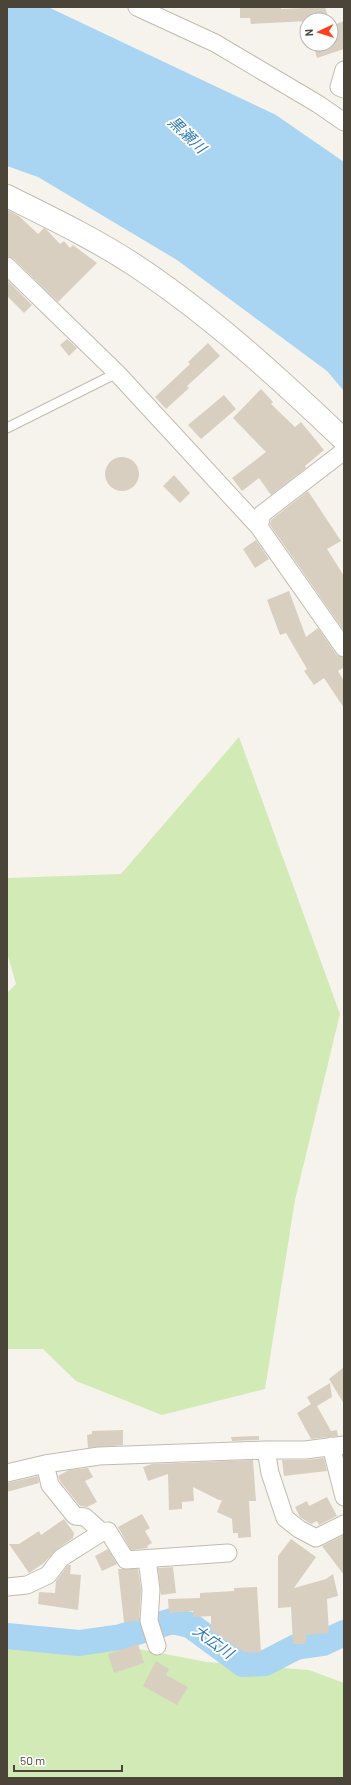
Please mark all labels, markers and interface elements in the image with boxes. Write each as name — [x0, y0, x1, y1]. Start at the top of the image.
north arrow — [299, 12, 339, 52]
text: N — [302, 29, 315, 37]
water label: 黒瀬川 — [165, 112, 212, 158]
water label: 大広川 — [190, 1621, 239, 1663]
scale bar — [14, 1747, 122, 1773]
text: 50 m — [20, 1753, 45, 1767]

